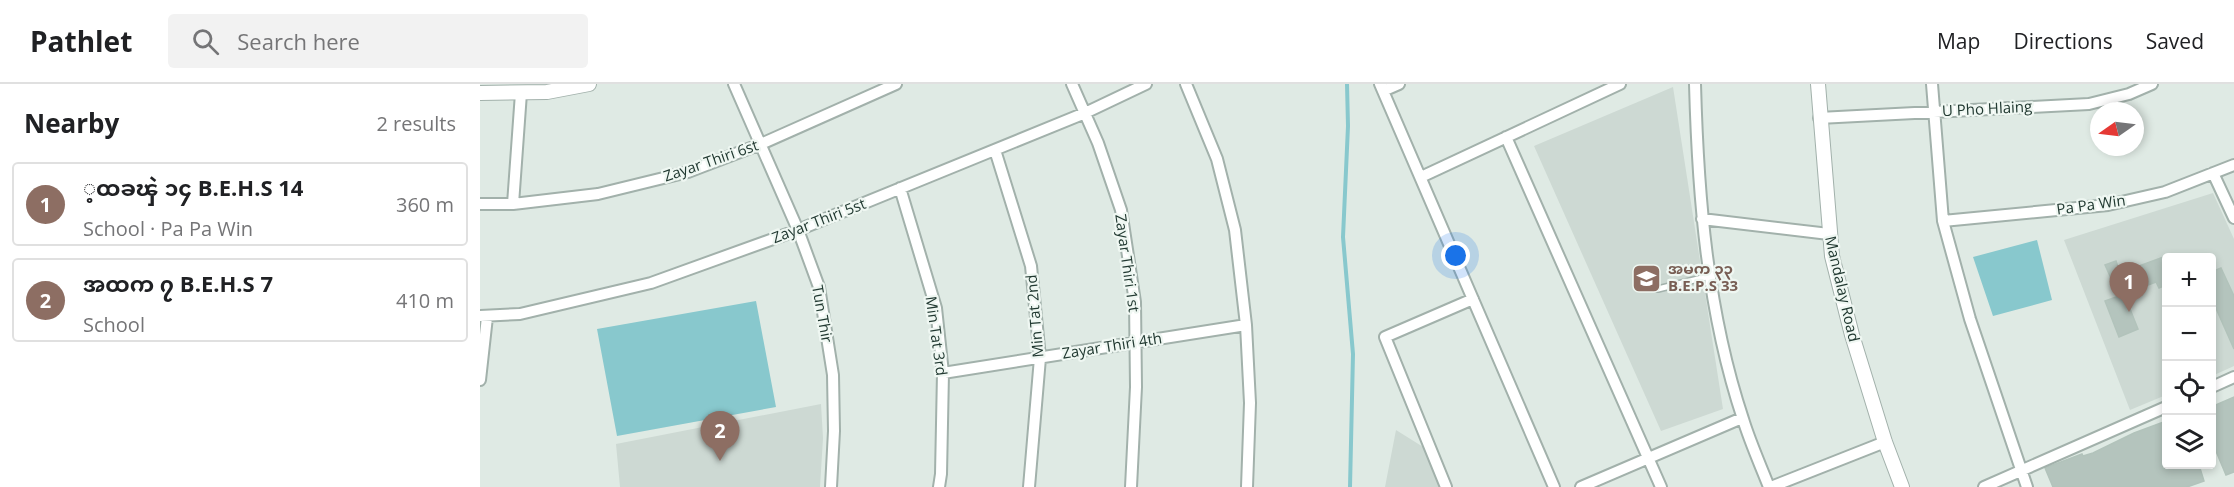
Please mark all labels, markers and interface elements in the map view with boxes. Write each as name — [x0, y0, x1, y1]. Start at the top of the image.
search box — [168, 14, 588, 68]
text: Pathlet — [30, 22, 132, 60]
icon: search — [189, 25, 222, 58]
text: Search here — [237, 26, 360, 56]
text: Map — [1937, 27, 1980, 55]
text: Directions — [2013, 27, 2113, 55]
text: Saved — [2146, 27, 2204, 55]
street label: U Pho Hlaing — [1941, 96, 2033, 120]
north arrow — [2090, 102, 2144, 156]
text: Nearby — [24, 105, 119, 141]
text: 2 results — [376, 110, 456, 137]
street label: Zayar Thiri 6st — [661, 134, 761, 186]
text: ့ထခၾဲ ၁၄ B.E.H.S 14 — [83, 172, 303, 202]
street label: Pa Pa Win — [2055, 189, 2127, 219]
text: 1 — [40, 191, 51, 218]
text: 360 m — [396, 191, 454, 218]
street label: Zayar Thiri 5st — [769, 193, 868, 247]
street label: Zayar Thiri 1st — [1111, 212, 1145, 313]
text: School · Pa Pa Win — [83, 215, 253, 242]
street label: Mandalay Road — [1821, 234, 1865, 344]
your location — [1441, 241, 1470, 270]
map controls — [2162, 253, 2216, 469]
button: + — [2162, 253, 2216, 307]
place label: အမက ၃၃ B.E.P.S 33 — [1668, 258, 1738, 295]
school or university icon: အမက ၃၃ B.E.P.S 33 — [1631, 262, 1663, 294]
pin: 1 — [2110, 262, 2148, 312]
text: အထက ၇ B.E.H.S 7 — [83, 268, 273, 298]
street label: Min Tat 2nd — [1020, 274, 1048, 358]
street label: Tun Thir — [808, 284, 838, 344]
text: 2 — [40, 287, 51, 314]
text: 410 m — [396, 287, 454, 314]
street label: Min Tat 3rd — [922, 295, 952, 377]
button: − — [2162, 307, 2216, 361]
text: School — [83, 311, 145, 338]
street label: Zayar Thiri 4th — [1060, 327, 1163, 363]
button: locate — [2162, 361, 2216, 415]
pin: 2 — [700, 412, 740, 461]
button: layers — [2162, 415, 2216, 469]

